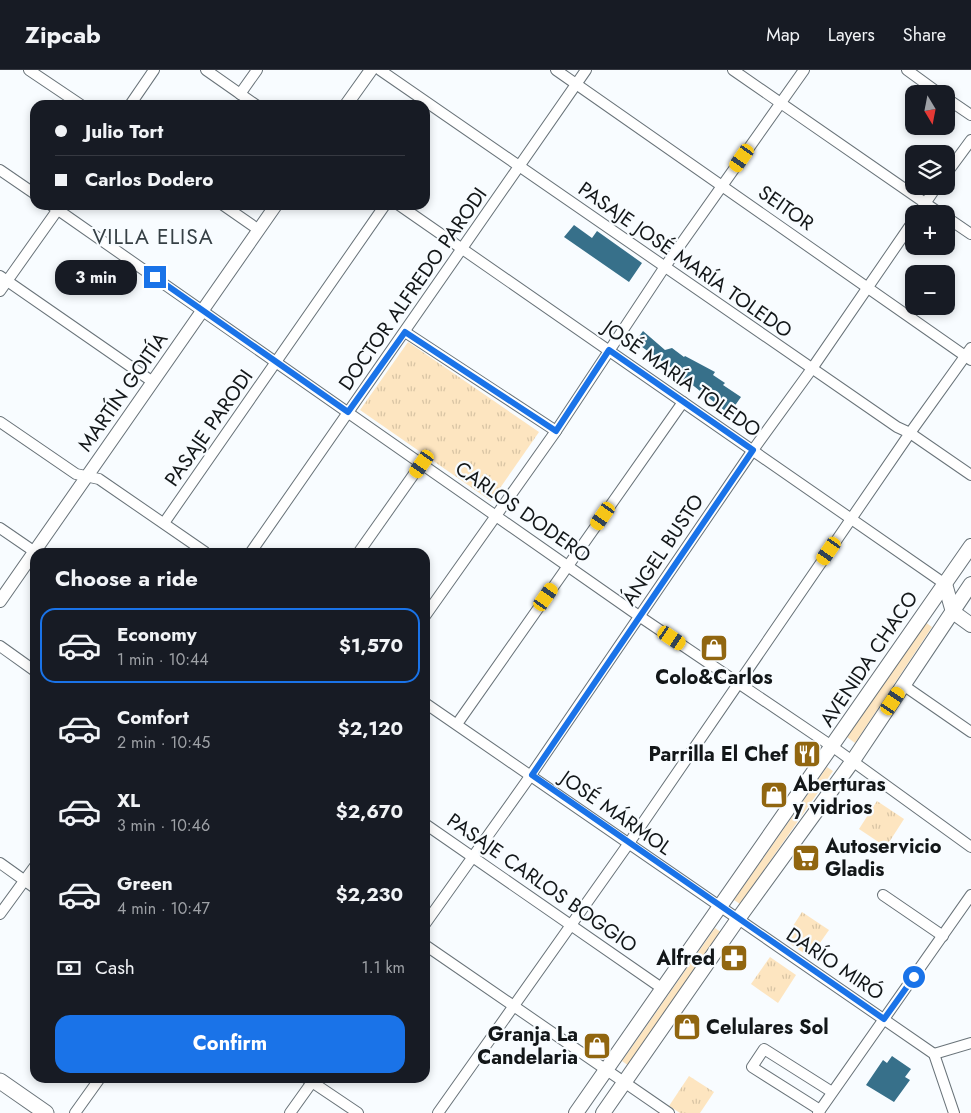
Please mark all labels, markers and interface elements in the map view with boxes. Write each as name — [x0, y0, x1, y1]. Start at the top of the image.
text: Zipcab — [25, 17, 101, 52]
text: Map — [766, 22, 800, 48]
text: Layers — [828, 22, 875, 48]
text: Share — [903, 22, 946, 48]
north arrow — [905, 85, 955, 135]
map controls — [905, 85, 955, 315]
text: Julio Tort — [85, 118, 163, 145]
car — [727, 141, 756, 175]
button: layers — [905, 145, 955, 195]
text: Carlos Dodero — [85, 166, 214, 193]
street label: PASAJE JOSÉ MARÍA TOLEDO — [572, 175, 798, 345]
street label: SEITOR — [752, 178, 820, 238]
street label: DOCTOR ALFREDO PARODI — [332, 182, 494, 396]
button: + — [905, 205, 955, 255]
district label: VILLA ELISA — [92, 222, 214, 252]
callout: 3 min — [55, 260, 138, 294]
button: − — [905, 265, 955, 315]
text: 3 min — [75, 266, 117, 289]
route end — [144, 266, 166, 288]
street label: JOSÉ MARÍA TOLEDO — [595, 312, 767, 444]
street label: MARTÍN GOITÍA — [71, 326, 175, 458]
street label: PASAJE PARODI — [158, 364, 260, 492]
car — [407, 447, 436, 481]
street label: CARLOS DODERO — [449, 454, 597, 570]
street label: ÁNGEL BUSTO — [615, 488, 711, 612]
car — [588, 499, 617, 533]
car — [814, 534, 843, 568]
text: Choose a ride — [55, 562, 198, 594]
car — [531, 580, 560, 614]
street label: AVENIDA CHACO — [813, 585, 925, 733]
text: Economy — [117, 621, 197, 648]
icon: car — [57, 623, 102, 668]
car — [655, 623, 688, 653]
text: $1,570 — [339, 632, 403, 659]
shop icon: Colo&Carlos — [699, 633, 729, 663]
text: 1 min · 10:44 — [117, 648, 209, 671]
place label: Colo&Carlos — [655, 663, 773, 692]
car — [878, 684, 907, 718]
text: Comfort — [117, 704, 189, 731]
icon: car — [57, 706, 102, 751]
text: $2,120 — [338, 715, 403, 742]
text: 2 min · 10:45 — [117, 731, 210, 754]
restaurant icon: Parrilla El Chef — [792, 739, 822, 769]
place label: Parrilla El Chef — [649, 740, 789, 769]
street label: JOSÉ MÁRMOL — [552, 762, 678, 862]
place label: Aberturas y vidrios — [792, 770, 886, 822]
shop icon: Aberturas y vidrios — [759, 780, 789, 810]
text: XL — [117, 787, 140, 814]
icon: car — [57, 789, 102, 834]
text: $2,670 — [336, 798, 403, 825]
street label: PASAJE CARLOS BOGGIO — [441, 806, 643, 960]
text: 3 min · 10:46 — [117, 814, 210, 837]
place label: Autoservicio Gladis — [824, 832, 942, 884]
supermarket icon: Autoservicio Gladis — [791, 843, 821, 873]
text: Green — [117, 870, 173, 897]
icon: car — [57, 872, 102, 917]
text: $2,230 — [336, 881, 403, 908]
text: 4 min · 10:47 — [117, 897, 210, 920]
street label: DARÍO MIRÓ — [780, 921, 890, 1007]
pharmacy icon: Alfred — [719, 943, 749, 973]
place label: Alfred — [655, 944, 715, 973]
icon: cash — [55, 954, 83, 982]
text: Cash — [95, 954, 135, 981]
text: 1.1 km — [361, 956, 405, 979]
route start — [903, 966, 925, 988]
shop icon: Celulares Sol — [672, 1012, 702, 1042]
place label: Celulares Sol — [706, 1013, 829, 1042]
button: Confirm — [55, 1015, 405, 1073]
place label: Granja La Candelaria — [477, 1020, 578, 1072]
shop icon: Granja La Candelaria — [582, 1031, 612, 1061]

